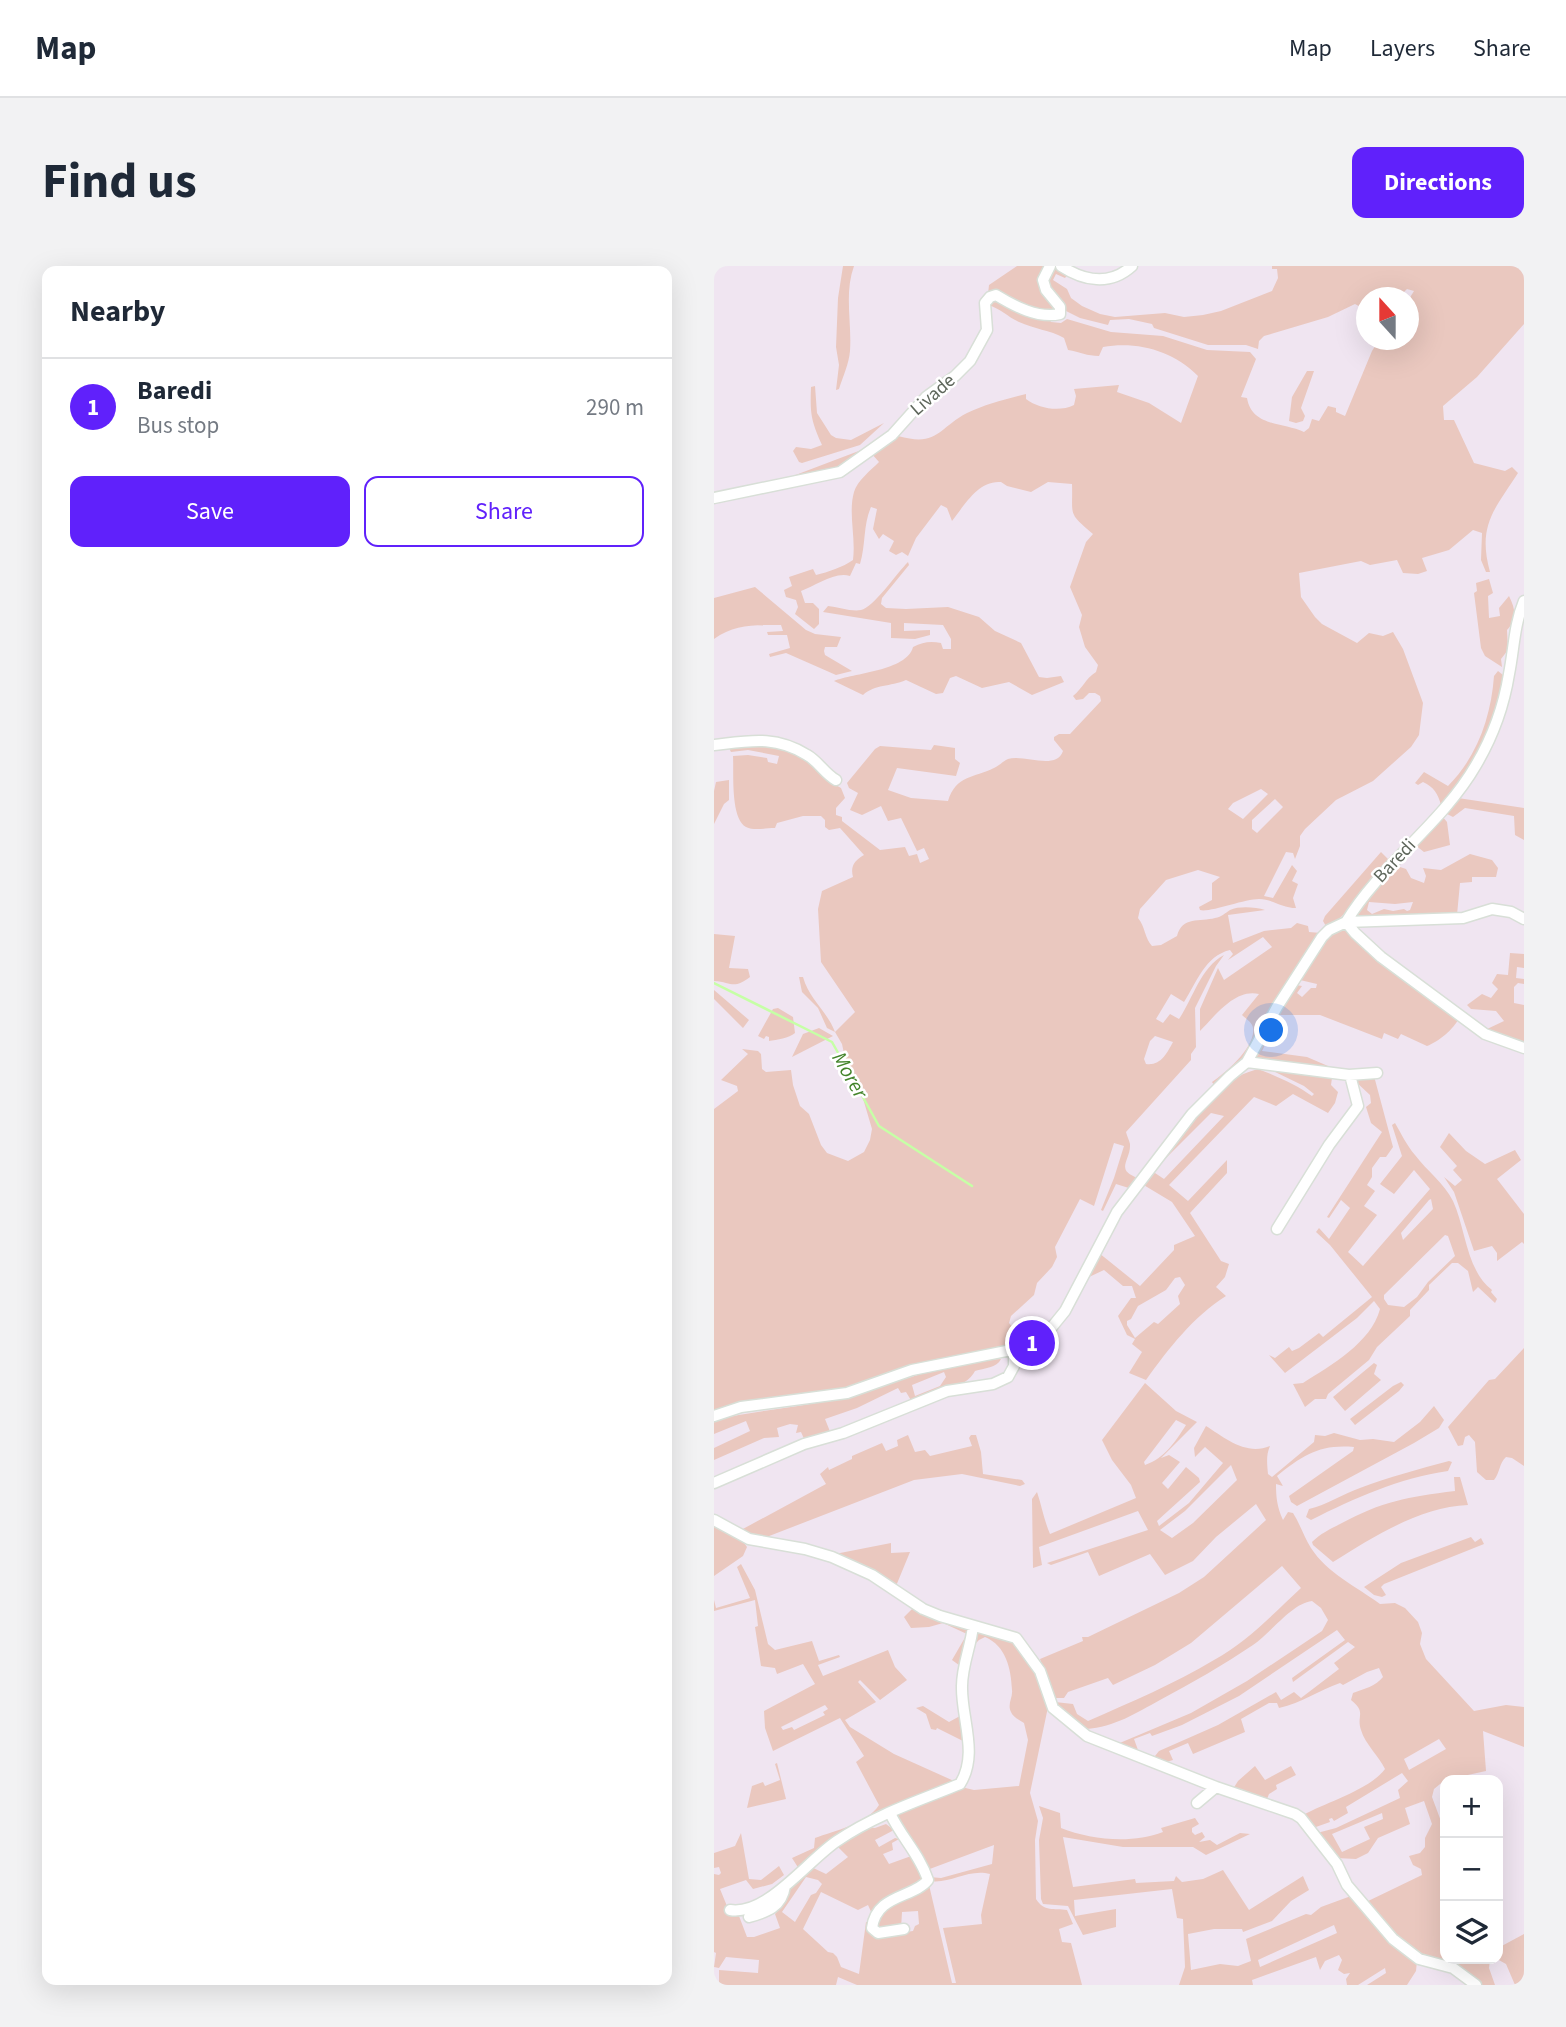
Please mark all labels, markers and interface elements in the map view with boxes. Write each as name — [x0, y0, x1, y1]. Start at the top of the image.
text: Map — [35, 25, 96, 72]
text: Map — [1289, 31, 1332, 66]
text: Layers — [1370, 31, 1435, 66]
text: Share — [1473, 31, 1531, 66]
text: Find us — [42, 147, 197, 217]
button: Directions — [1352, 147, 1524, 218]
north arrow — [1356, 287, 1419, 350]
text: Nearby — [70, 290, 165, 333]
street label: Livade — [905, 368, 961, 422]
text: Baredi — [137, 372, 212, 409]
text: 1 — [87, 391, 99, 424]
text: 290 m — [586, 391, 644, 424]
text: Bus stop — [137, 409, 219, 442]
button: Save — [70, 476, 350, 547]
button: Share — [364, 476, 644, 547]
street label: Baredi — [1367, 833, 1423, 889]
your location — [1254, 1013, 1288, 1047]
water label: Morer — [825, 1046, 876, 1105]
pin: 1 — [1009, 1317, 1055, 1369]
map controls — [1440, 1775, 1503, 1964]
button: + — [1440, 1775, 1503, 1838]
button: − — [1440, 1838, 1503, 1901]
button: layers — [1440, 1901, 1503, 1964]

